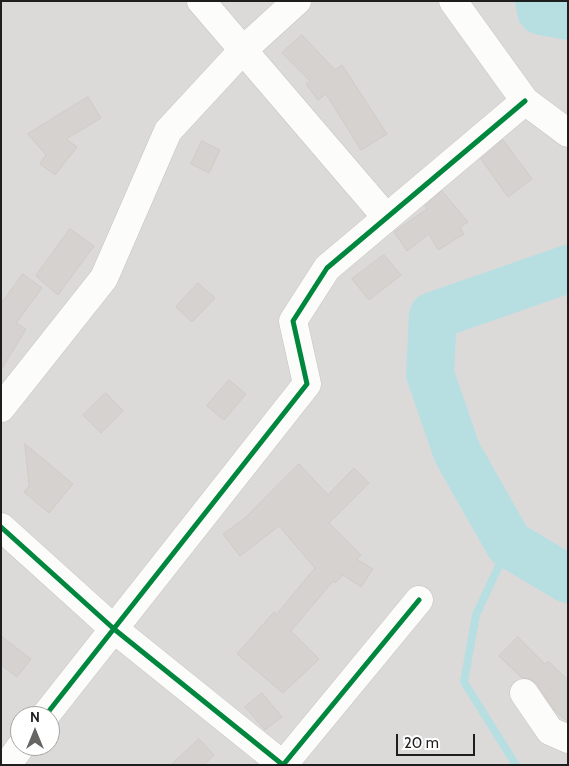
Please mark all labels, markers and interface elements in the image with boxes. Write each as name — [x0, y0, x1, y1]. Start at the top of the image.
north arrow — [10, 706, 60, 756]
text: N — [30, 708, 40, 726]
scale bar — [399, 724, 478, 756]
text: 20 m — [404, 734, 439, 752]

